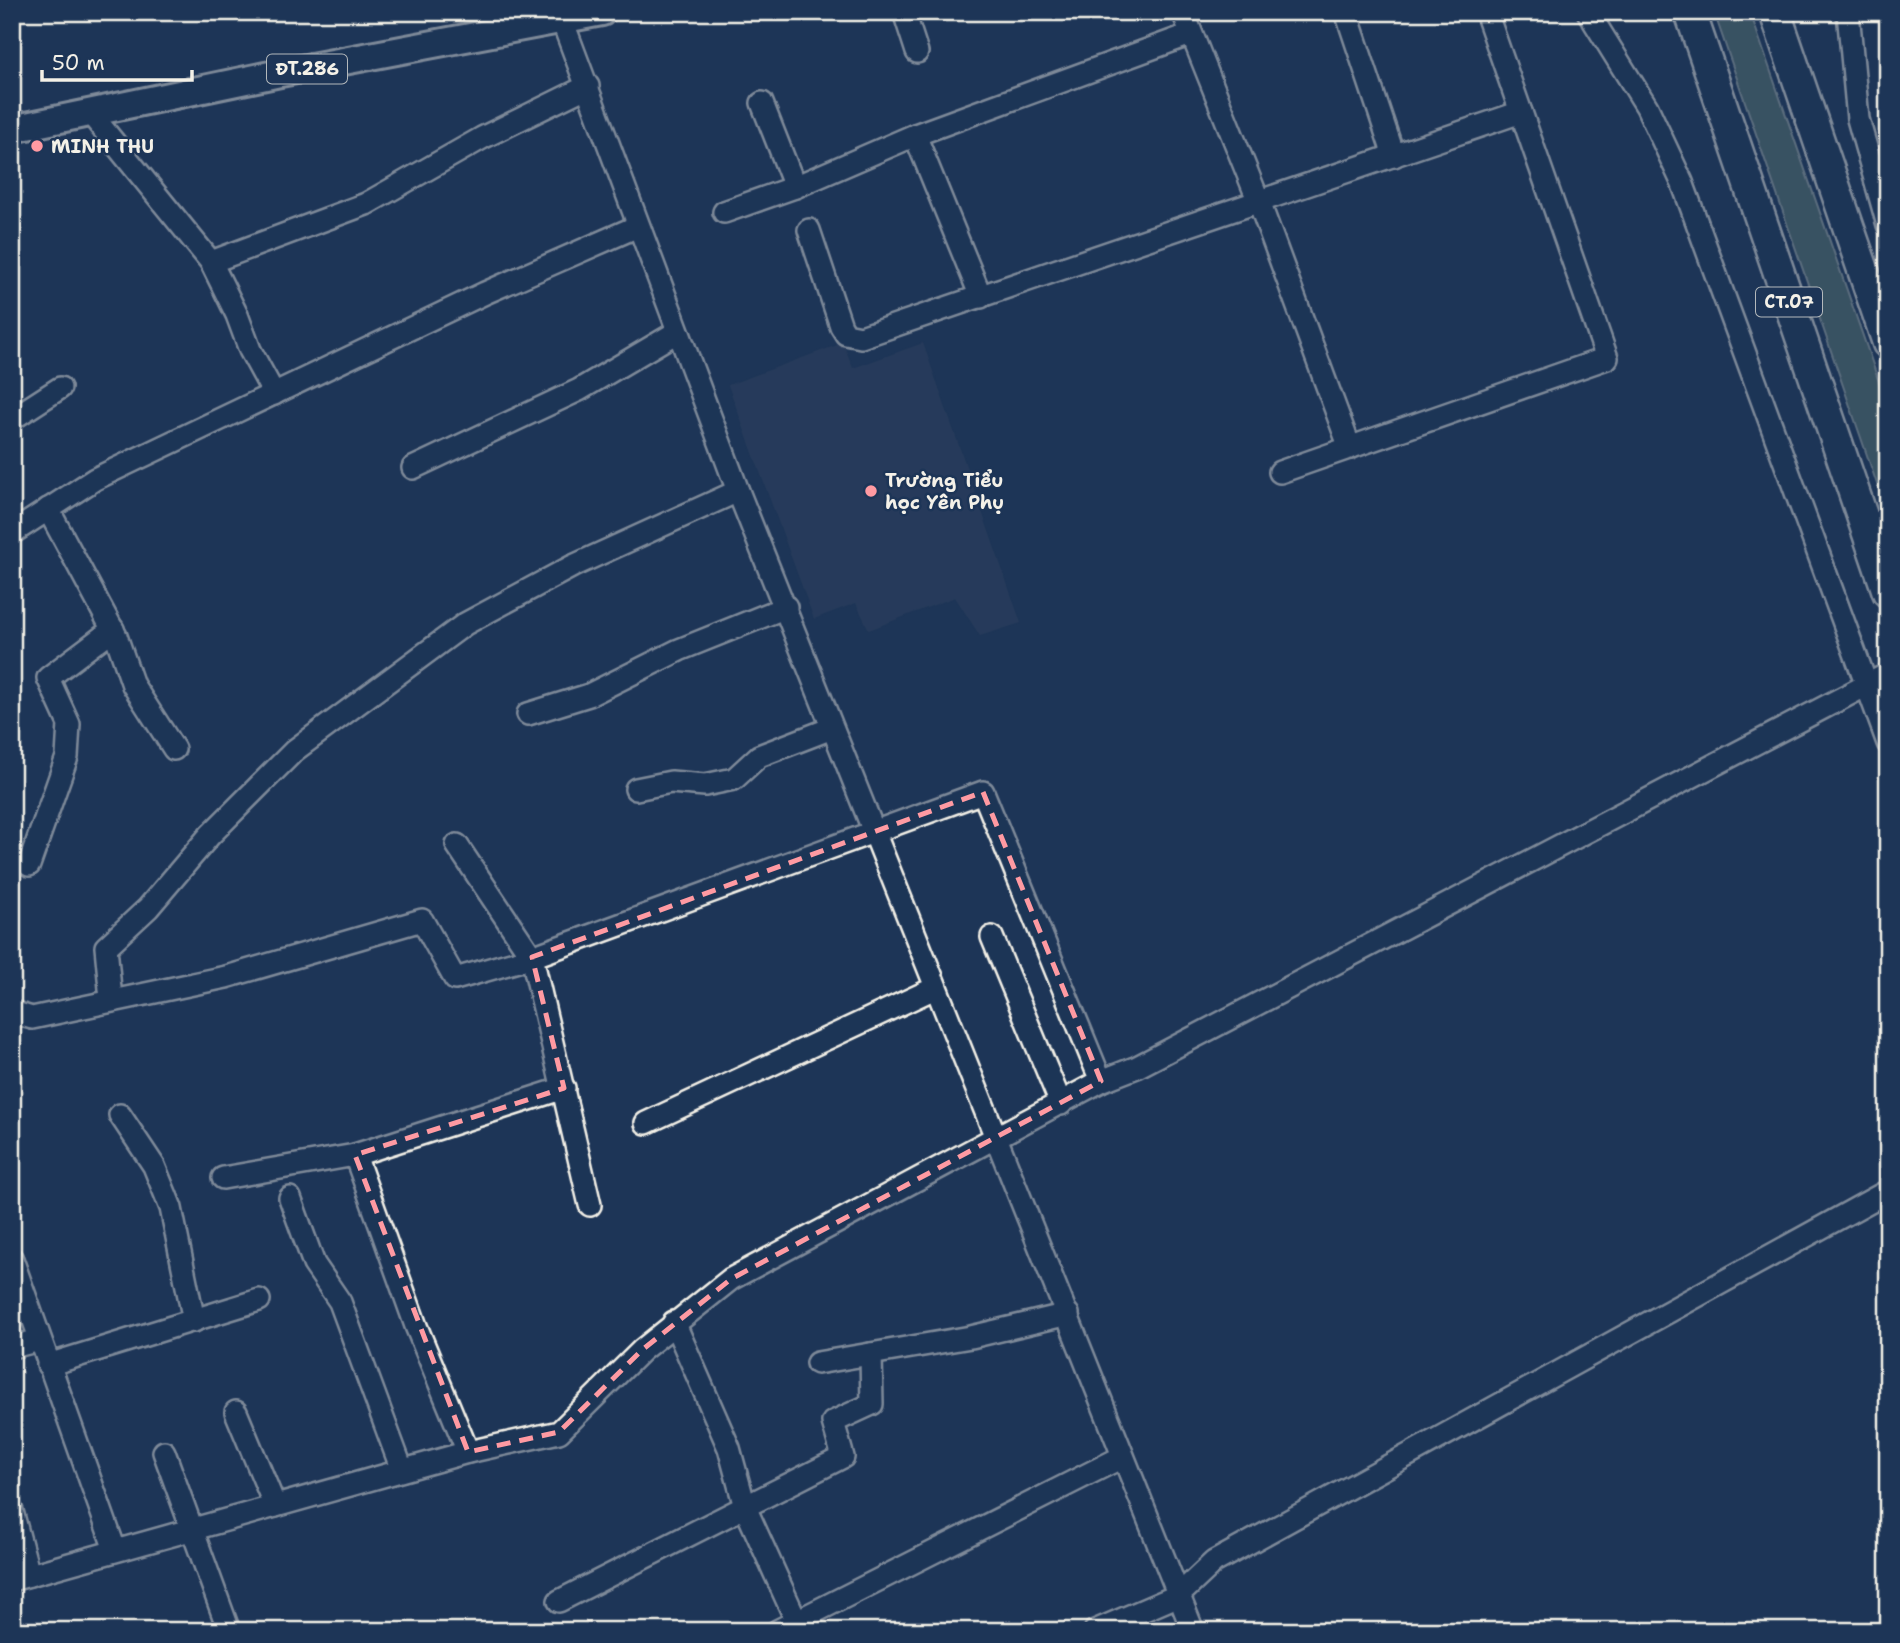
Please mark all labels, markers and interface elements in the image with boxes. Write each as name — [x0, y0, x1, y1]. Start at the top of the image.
scale bar — [42, 38, 192, 82]
text: 50 m — [52, 49, 105, 77]
road number: ĐT.286 — [267, 55, 347, 84]
place label: MINH THU — [51, 134, 154, 159]
marker: MINH THU — [29, 138, 45, 154]
road number: CT.07 — [1756, 288, 1822, 316]
place label: Trường Tiểu học Yên Phụ — [885, 468, 1004, 515]
marker: Trường Tiểu học Yên Phụ — [863, 483, 879, 499]

